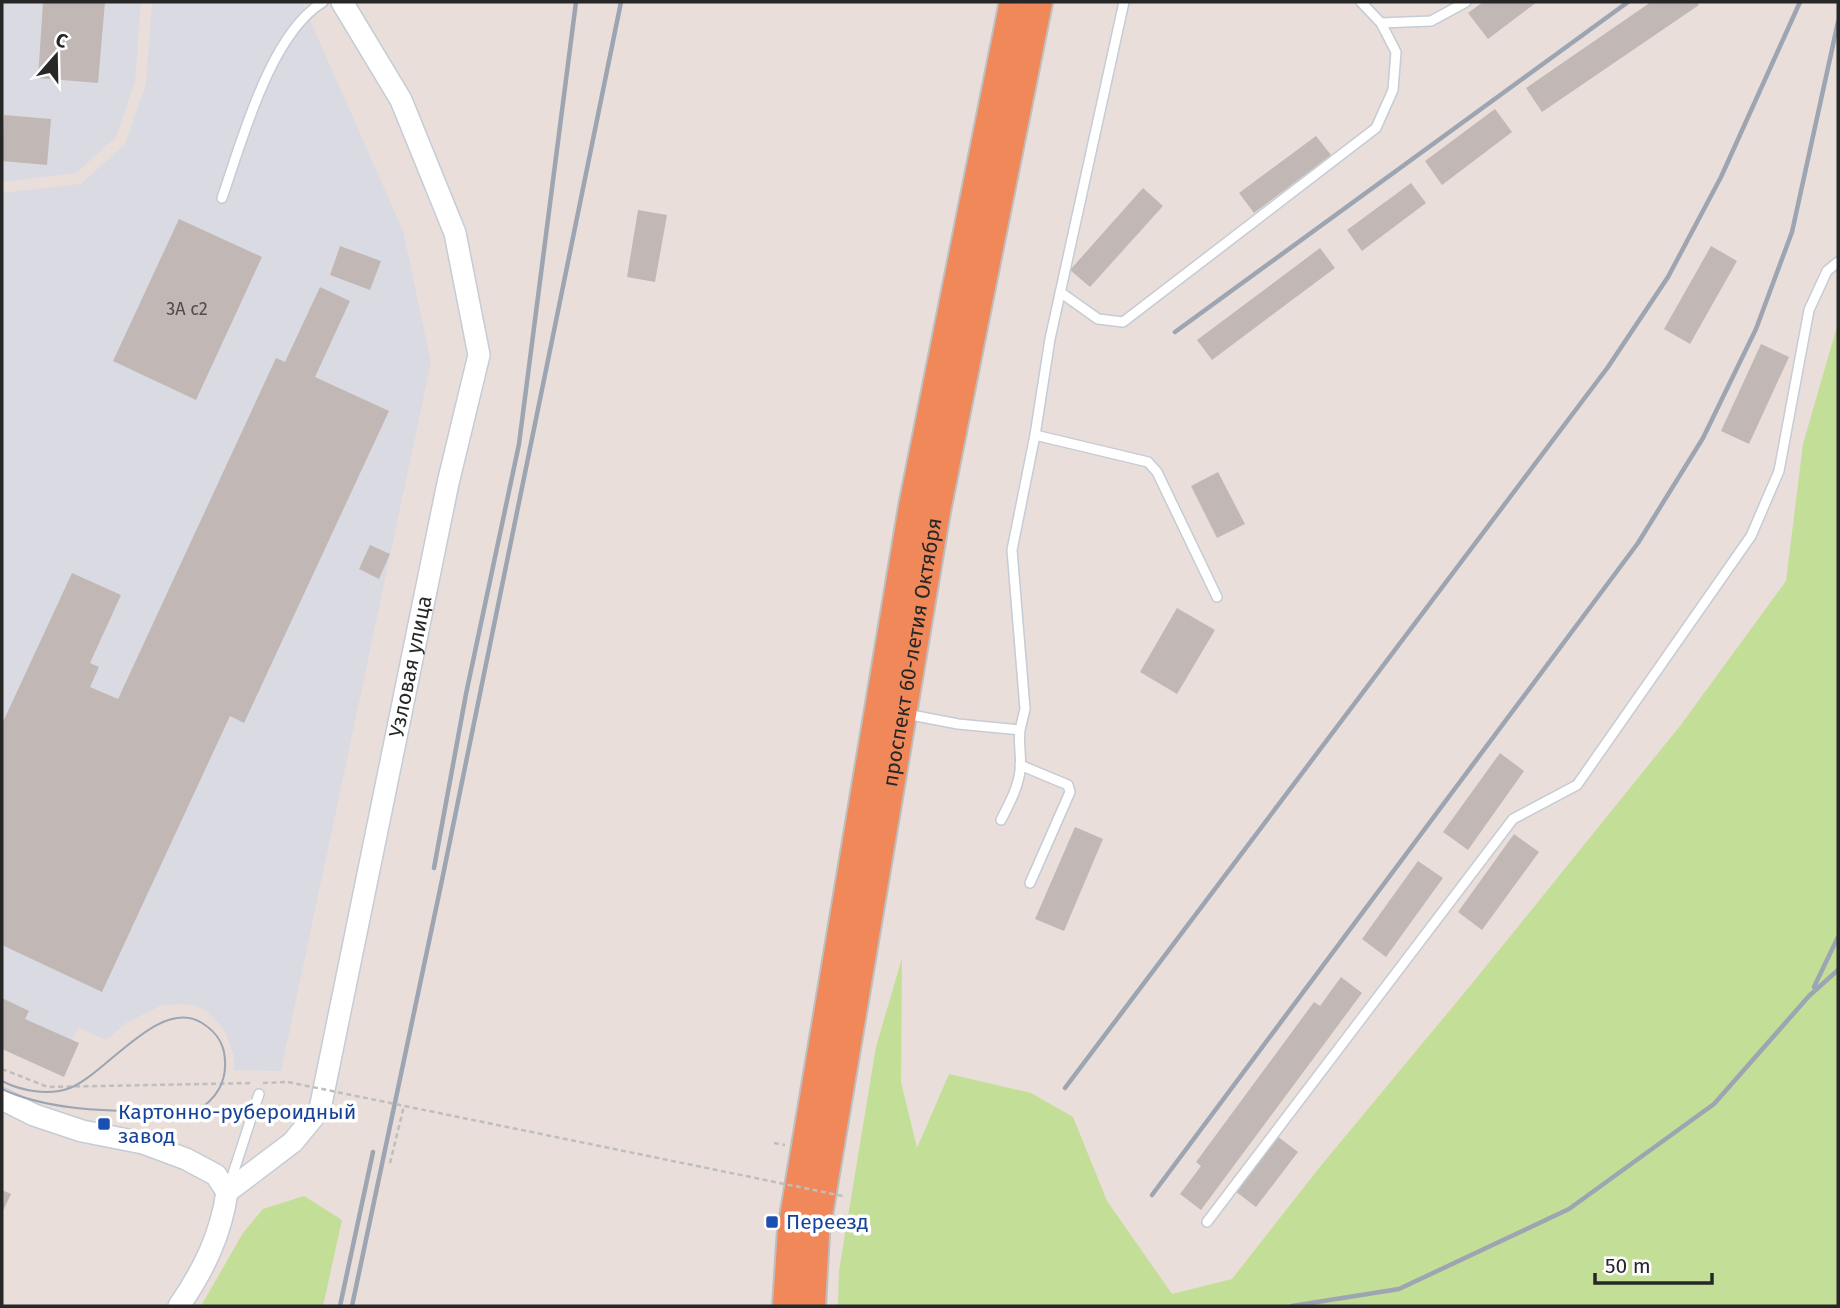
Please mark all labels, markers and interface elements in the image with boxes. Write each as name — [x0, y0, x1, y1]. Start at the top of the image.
north arrow — [21, 21, 91, 91]
text: С — [53, 28, 71, 53]
house number: 3А с2 — [166, 298, 208, 320]
street label: проспект 60-летия Октября — [877, 516, 948, 789]
street label: Узловая улица — [383, 593, 438, 740]
place label: Картонно-рубероидный завод — [118, 1099, 356, 1149]
marker: Картонно-рубероидный завод — [96, 1116, 112, 1132]
place label: Переезд — [786, 1209, 868, 1235]
marker: Переезд — [764, 1214, 780, 1230]
scale bar — [1595, 1242, 1712, 1286]
text: 50 m — [1605, 1253, 1651, 1279]

